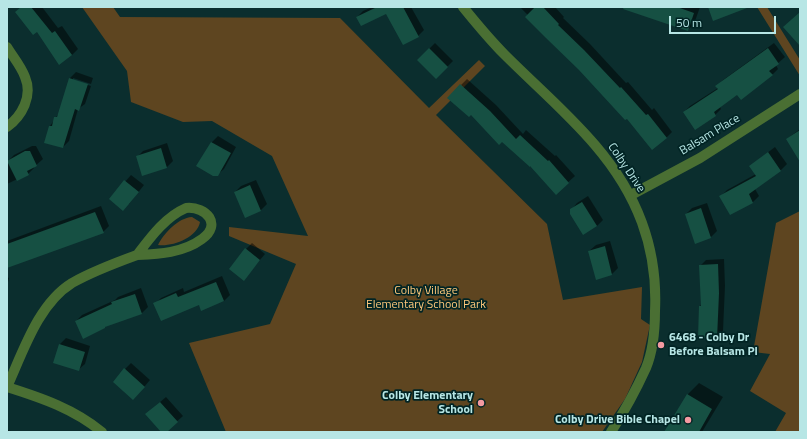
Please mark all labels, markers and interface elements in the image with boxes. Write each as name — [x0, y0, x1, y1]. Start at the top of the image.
scale bar — [671, 8, 778, 34]
text: 50 m — [676, 13, 702, 32]
street label: Balsam Place — [677, 111, 743, 159]
street label: Colby Drive — [604, 141, 648, 195]
park label: Colby Village Elementary School Park — [366, 284, 486, 312]
place label: 6468 - Colby Dr Before Balsam Pl — [669, 331, 758, 359]
marker: 6468 - Colby Dr Before Balsam Pl — [656, 340, 666, 350]
place label: Colby Elementary School — [382, 389, 473, 417]
marker: Colby Elementary School — [476, 398, 486, 408]
place label: Colby Drive Bible Chapel — [555, 413, 680, 427]
marker: Colby Drive Bible Chapel — [683, 415, 693, 425]

